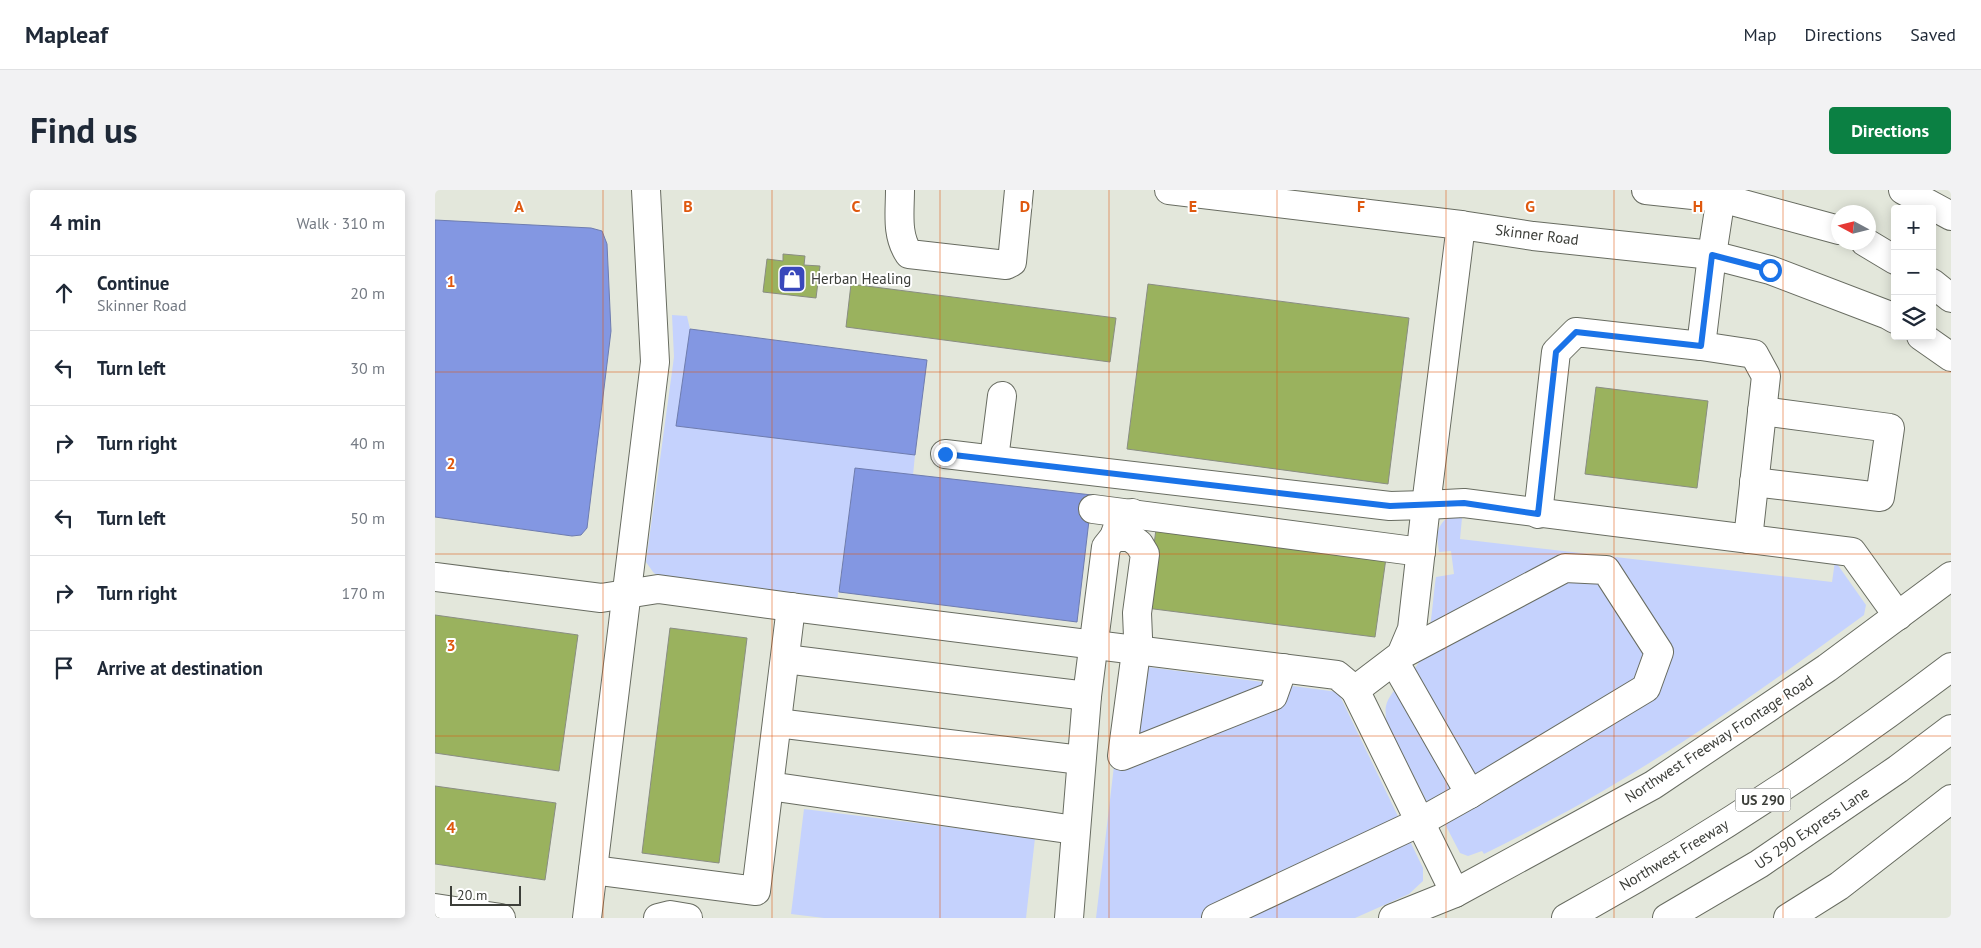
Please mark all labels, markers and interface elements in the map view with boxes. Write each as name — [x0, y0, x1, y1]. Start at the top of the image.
text: Mapleaf — [25, 19, 108, 50]
text: Map — [1744, 23, 1776, 46]
text: Directions — [1804, 23, 1882, 46]
text: Saved — [1910, 23, 1956, 46]
text: Find us — [30, 107, 138, 153]
button: Directions — [1829, 107, 1951, 154]
text: A — [514, 196, 524, 216]
text: B — [683, 196, 693, 216]
text: C — [852, 196, 861, 216]
text: D — [1020, 196, 1030, 216]
text: E — [1189, 196, 1197, 216]
text: F — [1357, 196, 1365, 216]
text: G — [1525, 196, 1535, 216]
text: H — [1693, 196, 1703, 216]
north arrow — [1831, 205, 1876, 250]
map controls — [1891, 205, 1936, 340]
button: + — [1891, 205, 1936, 250]
text: 4 min — [50, 209, 101, 236]
text: Walk · 310 m — [296, 213, 385, 233]
street label: Skinner Road — [1494, 220, 1580, 249]
button: − — [1891, 250, 1936, 295]
route start — [1759, 259, 1782, 282]
shop icon: Herban Healing — [777, 264, 807, 294]
place label: Herban Healing — [811, 269, 911, 288]
text: Continue — [97, 271, 169, 295]
text: 1 — [446, 271, 456, 291]
icon: ahead — [50, 279, 78, 307]
text: 20 m — [350, 283, 385, 303]
text: Skinner Road — [97, 295, 187, 315]
button: layers — [1891, 295, 1936, 340]
icon: left — [50, 354, 78, 382]
text: Turn left — [97, 356, 166, 380]
text: 30 m — [350, 358, 385, 378]
icon: right — [50, 429, 78, 457]
text: Turn right — [97, 431, 177, 455]
text: 40 m — [350, 433, 385, 453]
route end — [934, 443, 957, 466]
text: 2 — [446, 453, 456, 473]
icon: left — [50, 504, 78, 532]
text: Turn left — [97, 506, 166, 530]
text: 50 m — [350, 508, 385, 528]
icon: right — [50, 579, 78, 607]
text: Turn right — [97, 581, 177, 605]
text: 170 m — [342, 583, 385, 603]
text: 3 — [446, 635, 456, 655]
icon: arrive — [50, 654, 78, 682]
text: Arrive at destination — [97, 656, 263, 680]
street label: Northwest Freeway Frontage Road — [1621, 671, 1816, 807]
street label: US 290 Express Lane — [1751, 782, 1873, 873]
road number: US 290 — [1735, 788, 1791, 812]
street label: Northwest Freeway — [1616, 814, 1732, 895]
text: 4 — [446, 817, 456, 837]
scale bar — [450, 883, 521, 906]
text: 20 m — [457, 886, 487, 904]

